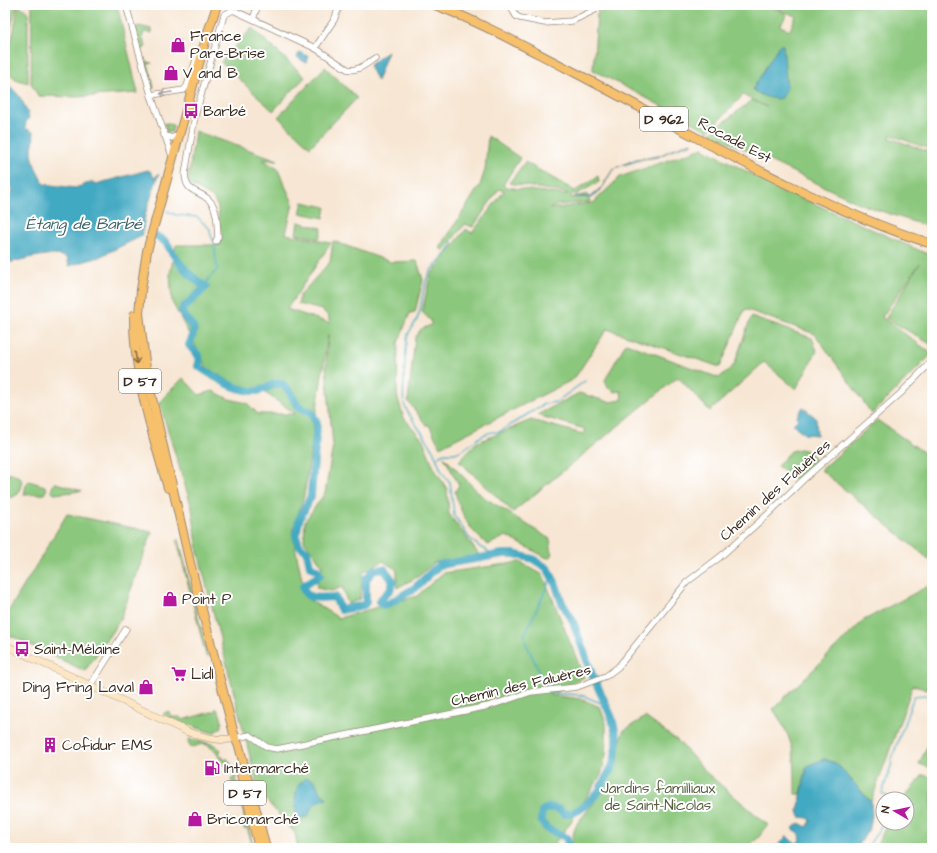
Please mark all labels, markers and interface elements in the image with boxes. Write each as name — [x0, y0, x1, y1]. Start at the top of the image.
place label: France Pare-Brise — [190, 26, 265, 64]
shop icon: France Pare-Brise — [169, 36, 187, 54]
place label: V and B — [183, 63, 238, 84]
shop icon: V and B — [162, 64, 180, 82]
one-way arrow — [159, 89, 172, 97]
place label: Barbé — [203, 101, 246, 122]
bus stop icon: Barbé — [182, 102, 200, 120]
road number: D 962 — [640, 107, 688, 131]
street label: Rocade Est — [694, 112, 775, 169]
water label: Étang de Barbé — [26, 213, 143, 236]
one-way arrow — [132, 351, 140, 364]
road number: D 57 — [119, 369, 161, 393]
street label: Chemin des Faluères — [715, 434, 836, 546]
place label: Point P — [182, 589, 232, 610]
shop icon: Point P — [161, 590, 179, 608]
place label: Saint-Mélaine — [34, 639, 120, 660]
bus stop icon: Saint-Mélaine — [13, 640, 31, 658]
street label: Chemin des Faluères — [449, 659, 594, 712]
place label: Lidl — [191, 664, 214, 685]
supermarket icon: Lidl — [170, 665, 188, 683]
place label: Ding Fring Laval — [23, 677, 134, 699]
shop icon: Ding Fring Laval — [137, 678, 155, 696]
place label: Cofidur EMS — [62, 735, 153, 756]
building icon: Cofidur EMS — [41, 736, 59, 754]
place label: Intermarché — [224, 758, 309, 779]
fuel station icon: Intermarché — [203, 759, 221, 777]
park label: Jardins familliaux de Saint-Nicolas — [601, 778, 716, 816]
road number: D 57 — [224, 781, 266, 805]
north arrow — [875, 791, 915, 831]
text: N — [878, 805, 894, 814]
place label: Bricomarché — [207, 809, 299, 830]
shop icon: Bricomarché — [186, 810, 204, 828]

